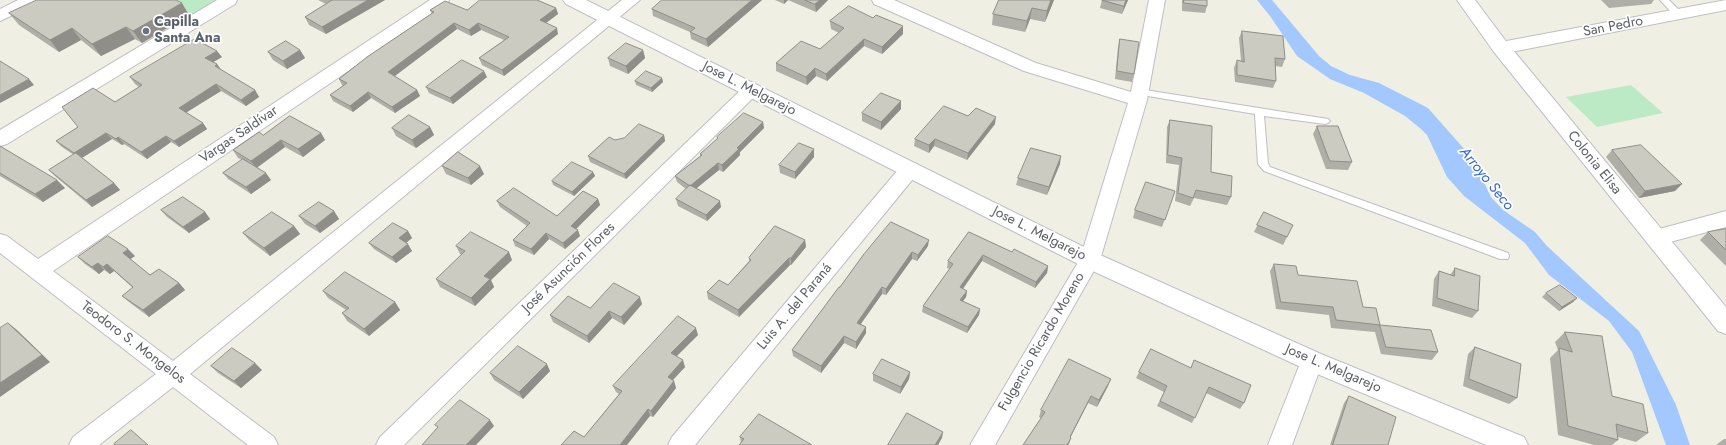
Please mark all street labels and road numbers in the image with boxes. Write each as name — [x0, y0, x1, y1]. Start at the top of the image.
street label: San Pedro — [1582, 13, 1644, 41]
street label: Jose L. Melgarejo — [699, 58, 799, 120]
street label: Vargas Saldívar — [197, 103, 281, 167]
street label: Colonia Elisa — [1563, 128, 1625, 198]
street label: Jose L. Melgarejo — [989, 203, 1089, 265]
street label: José Asunción Flores — [519, 219, 619, 317]
street label: Luis A. del Paraná — [754, 261, 836, 353]
street label: Fulgencio Ricardo Moreno — [995, 270, 1089, 414]
street label: Teodoro S. Mongelos — [78, 298, 188, 388]
street label: Jose L. Melgarejo — [1282, 341, 1384, 397]

